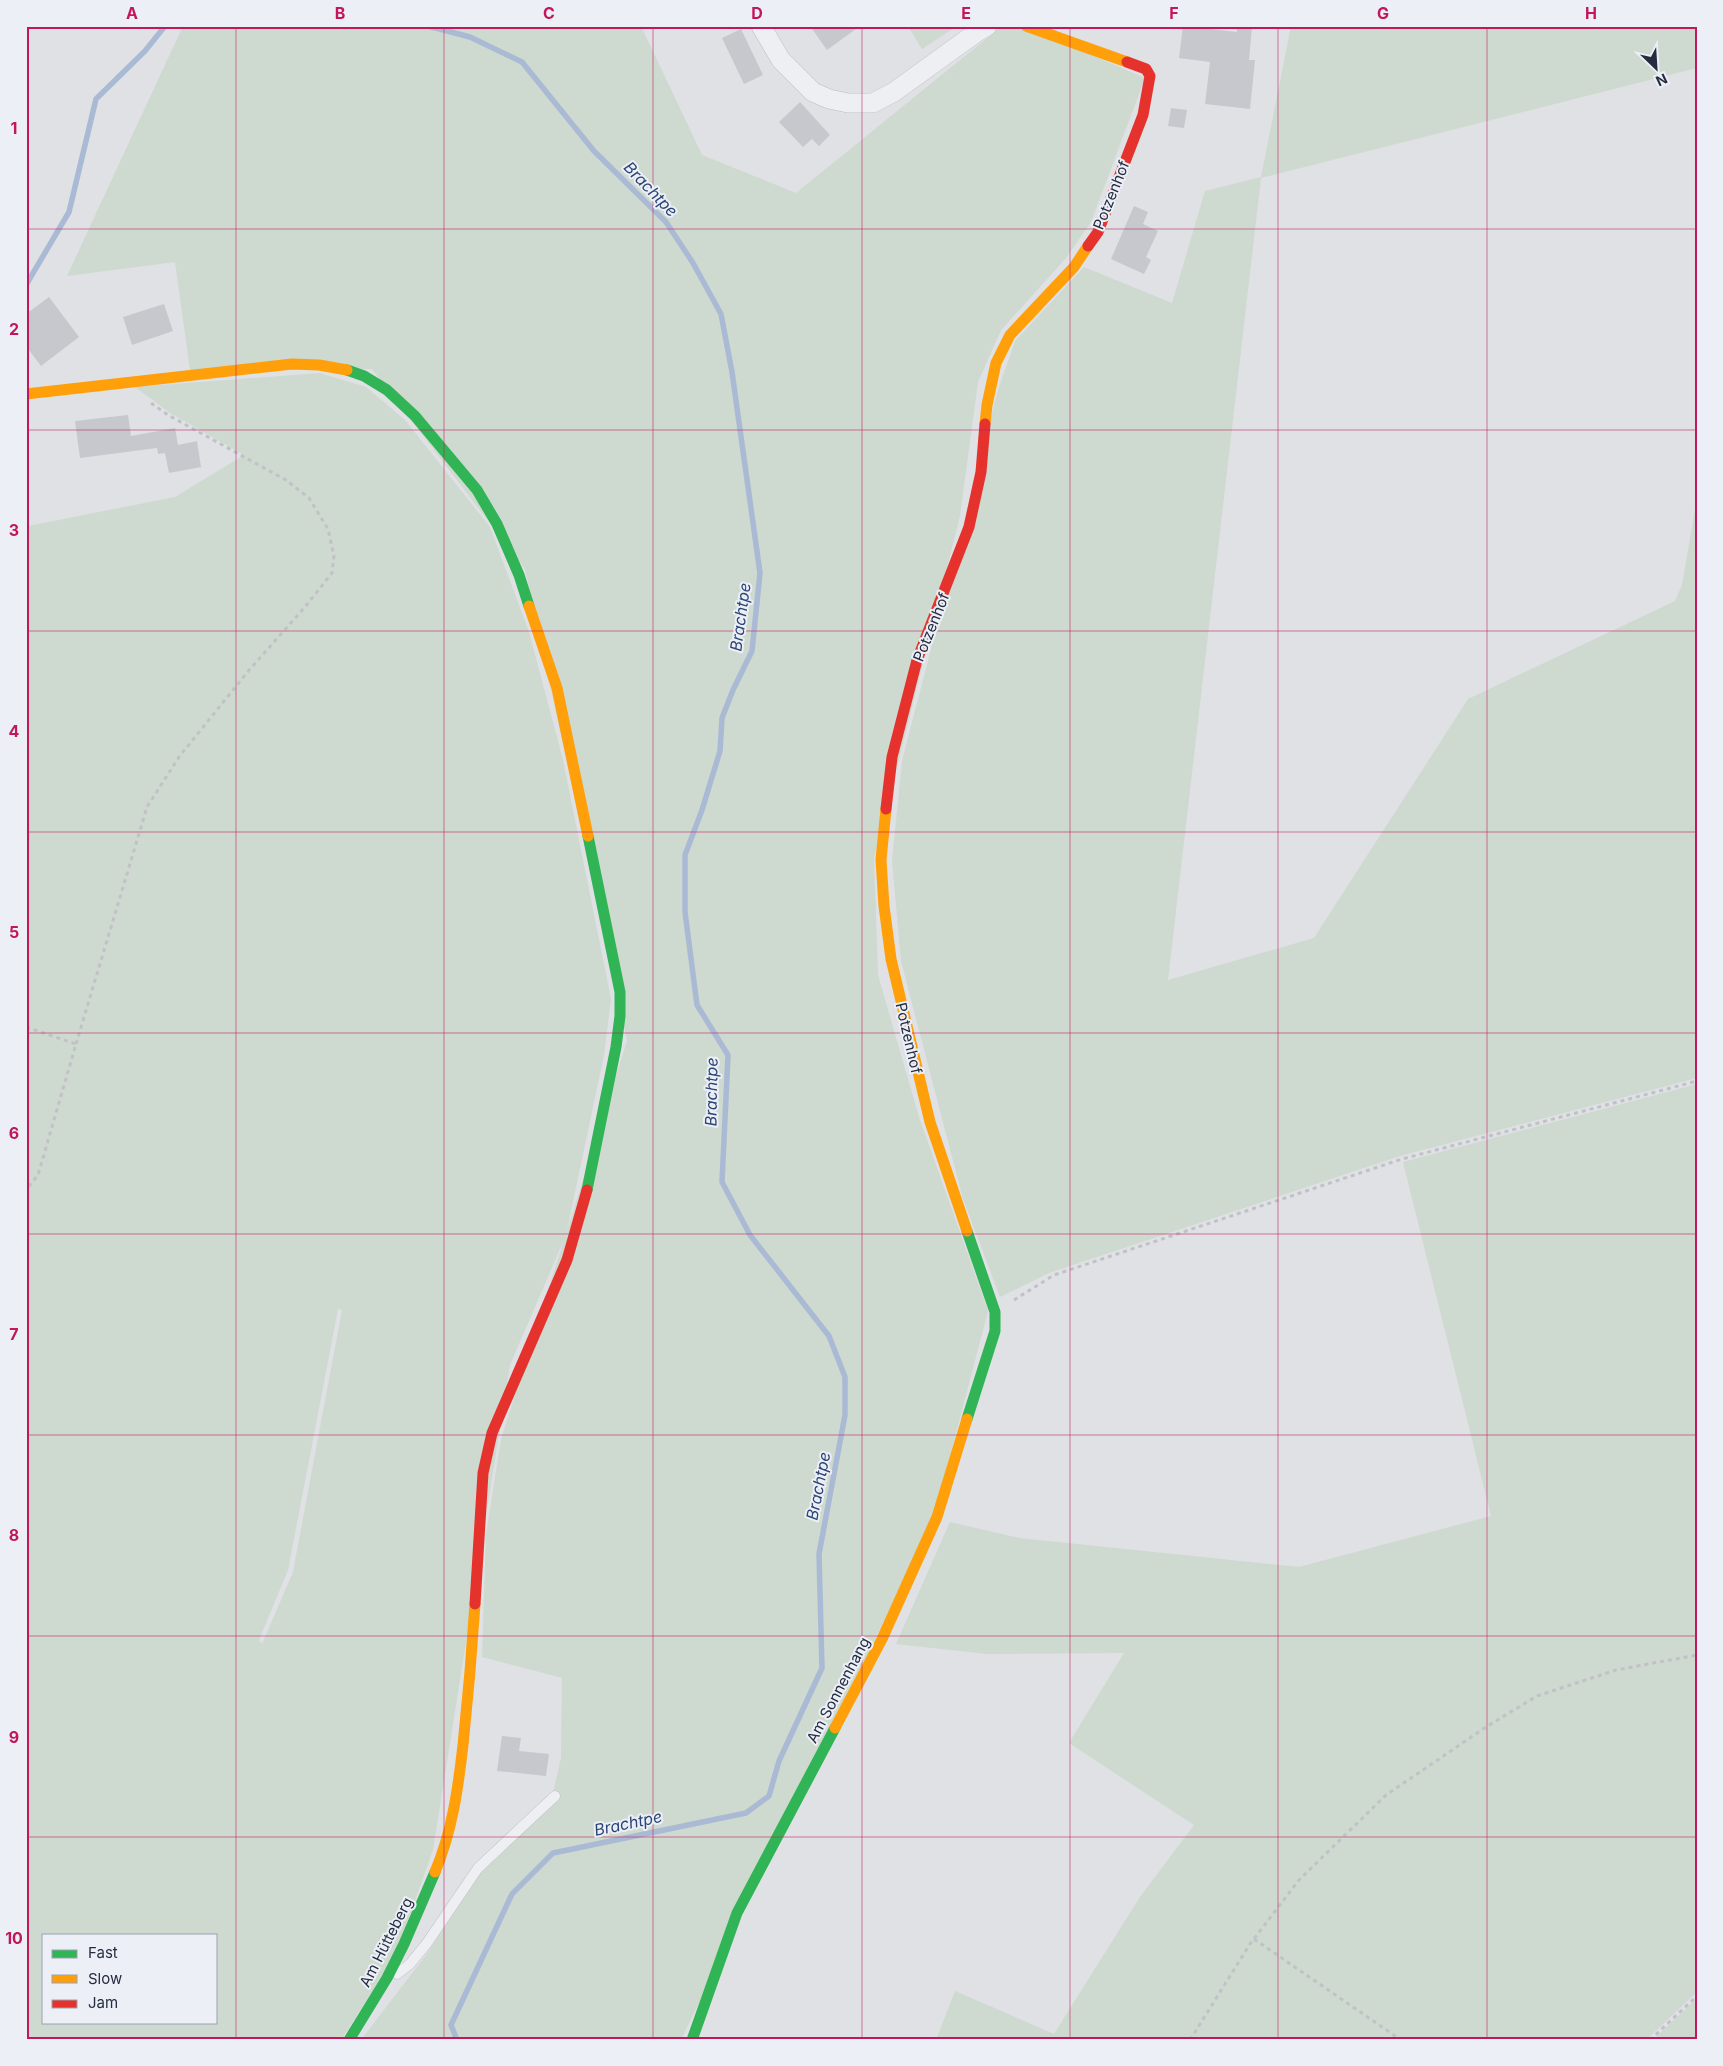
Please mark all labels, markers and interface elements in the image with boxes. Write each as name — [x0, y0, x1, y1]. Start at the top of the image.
text: A — [126, 3, 138, 23]
text: B — [335, 3, 345, 23]
text: C — [543, 3, 555, 23]
text: D — [751, 3, 763, 23]
text: E — [961, 3, 971, 23]
text: F — [1169, 3, 1179, 23]
text: G — [1377, 3, 1389, 23]
text: H — [1585, 3, 1597, 23]
north arrow — [1630, 42, 1680, 92]
text: N — [1653, 70, 1670, 90]
text: 1 — [11, 118, 17, 138]
water label: Brachtpe — [620, 157, 682, 221]
street label: Potzenhof — [1089, 157, 1134, 232]
text: 2 — [9, 319, 19, 339]
text: 3 — [9, 520, 19, 540]
water label: Brachtpe — [725, 581, 755, 653]
street label: Potzenhof — [909, 589, 954, 664]
text: 4 — [9, 721, 20, 741]
text: 5 — [9, 922, 19, 942]
street label: Potzenhof — [892, 1001, 927, 1076]
water label: Brachtpe — [700, 1057, 722, 1127]
text: 6 — [9, 1123, 19, 1143]
text: 7 — [9, 1324, 19, 1344]
water label: Brachtpe — [802, 1450, 834, 1522]
text: 8 — [9, 1525, 19, 1545]
street label: Am Sonnenhang — [802, 1634, 874, 1746]
text: 9 — [9, 1727, 19, 1747]
water label: Brachtpe — [592, 1806, 664, 1840]
street label: Am Hütteberg — [355, 1894, 417, 1990]
text: 10 — [5, 1928, 23, 1948]
legend — [42, 1934, 218, 2024]
text: Fast — [88, 1943, 118, 1962]
text: Slow — [88, 1969, 122, 1988]
text: Jam — [88, 1993, 118, 2012]

